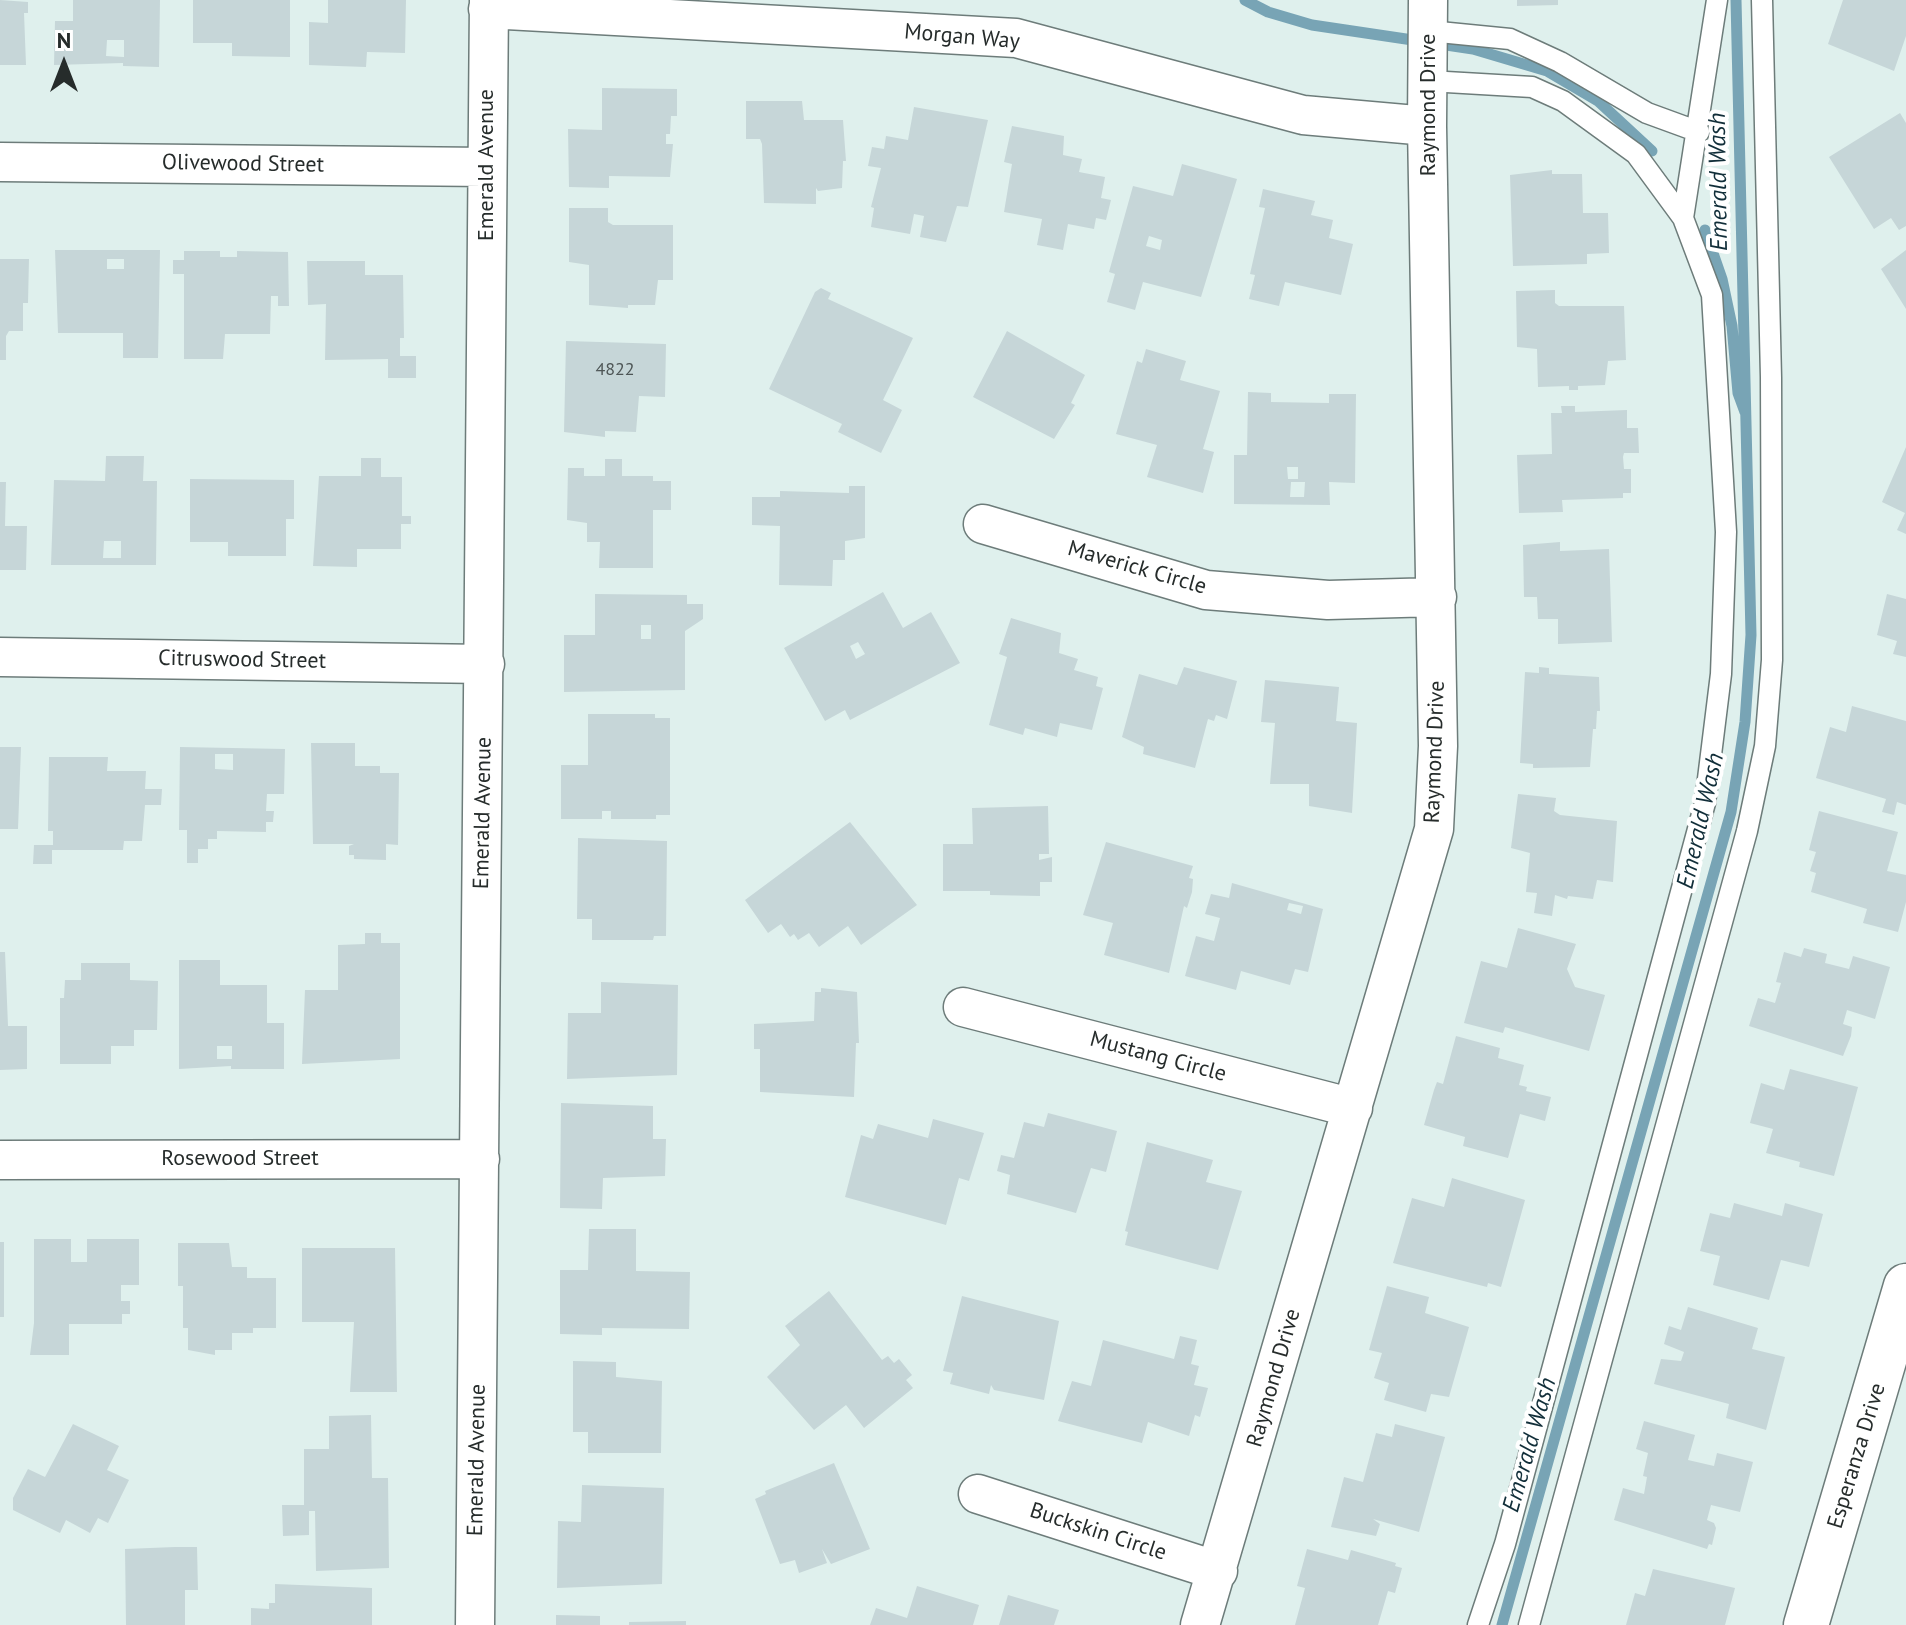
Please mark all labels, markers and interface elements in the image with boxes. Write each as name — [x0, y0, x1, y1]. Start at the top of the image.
street label: Morgan Way — [903, 19, 1021, 55]
north arrow — [24, 24, 104, 104]
text: N — [57, 26, 71, 54]
street label: Raymond Drive — [1416, 34, 1442, 176]
street label: Emerald Avenue — [474, 89, 500, 241]
water label: Emerald Wash — [1703, 113, 1735, 251]
street label: Olivewood Street — [162, 149, 324, 179]
house number: 4822 — [595, 359, 635, 381]
street label: Maverick Circle — [1065, 536, 1209, 600]
street label: Citruswood Street — [158, 645, 326, 675]
street label: Raymond Drive — [1419, 680, 1451, 824]
street label: Emerald Avenue — [468, 737, 498, 889]
water label: Emerald Wash — [1671, 750, 1731, 892]
street label: Mustang Circle — [1087, 1026, 1229, 1088]
street label: Rosewood Street — [161, 1146, 319, 1172]
street label: Raymond Drive — [1242, 1306, 1306, 1450]
water label: Emerald Wash — [1497, 1374, 1563, 1516]
street label: Esperanza Drive — [1822, 1380, 1892, 1532]
street label: Emerald Avenue — [462, 1384, 492, 1536]
street label: Buckskin Circle — [1026, 1497, 1170, 1567]

